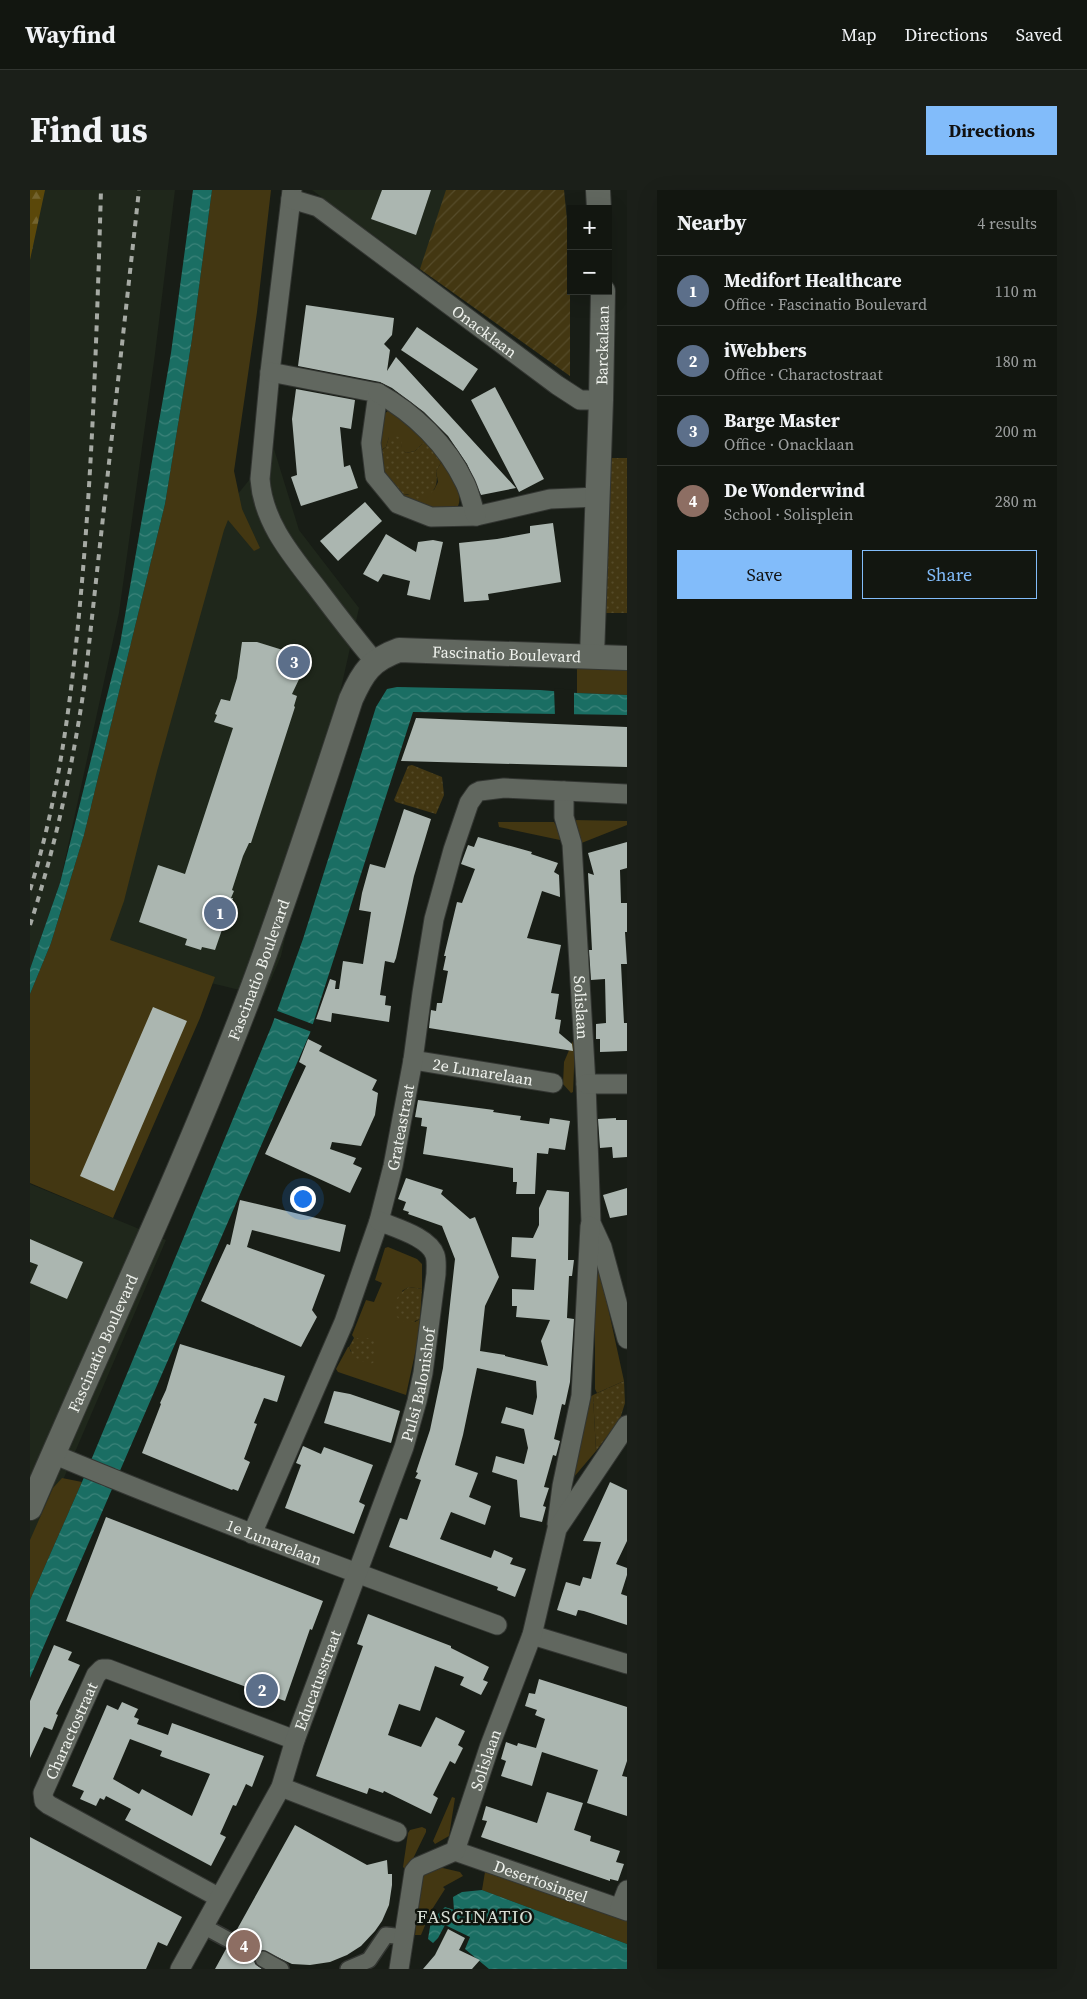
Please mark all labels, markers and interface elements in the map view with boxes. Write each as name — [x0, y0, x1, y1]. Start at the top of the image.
text: Wayfind — [25, 18, 116, 51]
text: Map — [841, 22, 877, 47]
text: Directions — [905, 22, 988, 47]
text: Saved — [1016, 22, 1062, 47]
text: Find us — [30, 106, 148, 154]
button: Directions — [926, 106, 1057, 155]
map controls — [567, 205, 612, 295]
button: + — [567, 205, 612, 250]
text: Nearby — [677, 208, 747, 237]
text: 4 results — [977, 212, 1037, 234]
button: − — [567, 250, 612, 295]
text: Medifort Healthcare — [724, 267, 902, 293]
text: 1 — [689, 280, 697, 302]
text: 110 m — [995, 280, 1037, 302]
text: Office · Fascinatio Boulevard — [724, 293, 927, 315]
street label: Onacklaan — [448, 300, 522, 363]
street label: Barckalaan — [590, 305, 614, 385]
text: iWebbers — [724, 337, 807, 363]
text: 2 — [689, 350, 697, 372]
text: 180 m — [995, 350, 1037, 372]
text: Office · Charactostraat — [724, 363, 883, 385]
text: Barge Master — [724, 407, 840, 433]
text: 3 — [689, 420, 697, 442]
text: 200 m — [995, 420, 1037, 442]
text: Office · Onacklaan — [724, 433, 854, 455]
text: De Wonderwind — [724, 477, 865, 503]
text: 4 — [689, 490, 697, 512]
text: 280 m — [995, 490, 1037, 512]
text: School · Solisplein — [724, 503, 854, 525]
button: Save — [677, 550, 852, 599]
button: Share — [862, 550, 1037, 599]
street label: Fascinatio Boulevard — [432, 640, 582, 667]
pin: 3 — [278, 643, 310, 681]
pin: 1 — [204, 894, 236, 932]
street label: Fascinatio Boulevard — [222, 896, 295, 1044]
street label: Solislaan — [569, 975, 594, 1040]
street label: 2e Lunarelaan — [431, 1052, 535, 1091]
street label: Grateastraat — [381, 1082, 419, 1172]
your location — [290, 1186, 316, 1212]
street label: Fascinatio Boulevard — [62, 1271, 143, 1416]
street label: Pulsi Balonishof — [395, 1325, 440, 1444]
street label: 1e Lunarelaan — [223, 1513, 326, 1570]
street label: Educatusstraat — [289, 1626, 346, 1733]
pin: 2 — [246, 1671, 278, 1709]
street label: Charactostraat — [39, 1678, 103, 1783]
street label: Solislaan — [465, 1726, 506, 1793]
street label: Desertosingel — [491, 1854, 591, 1908]
district label: FASCINATIO — [416, 1903, 534, 1929]
pin: 4 — [228, 1927, 260, 1965]

